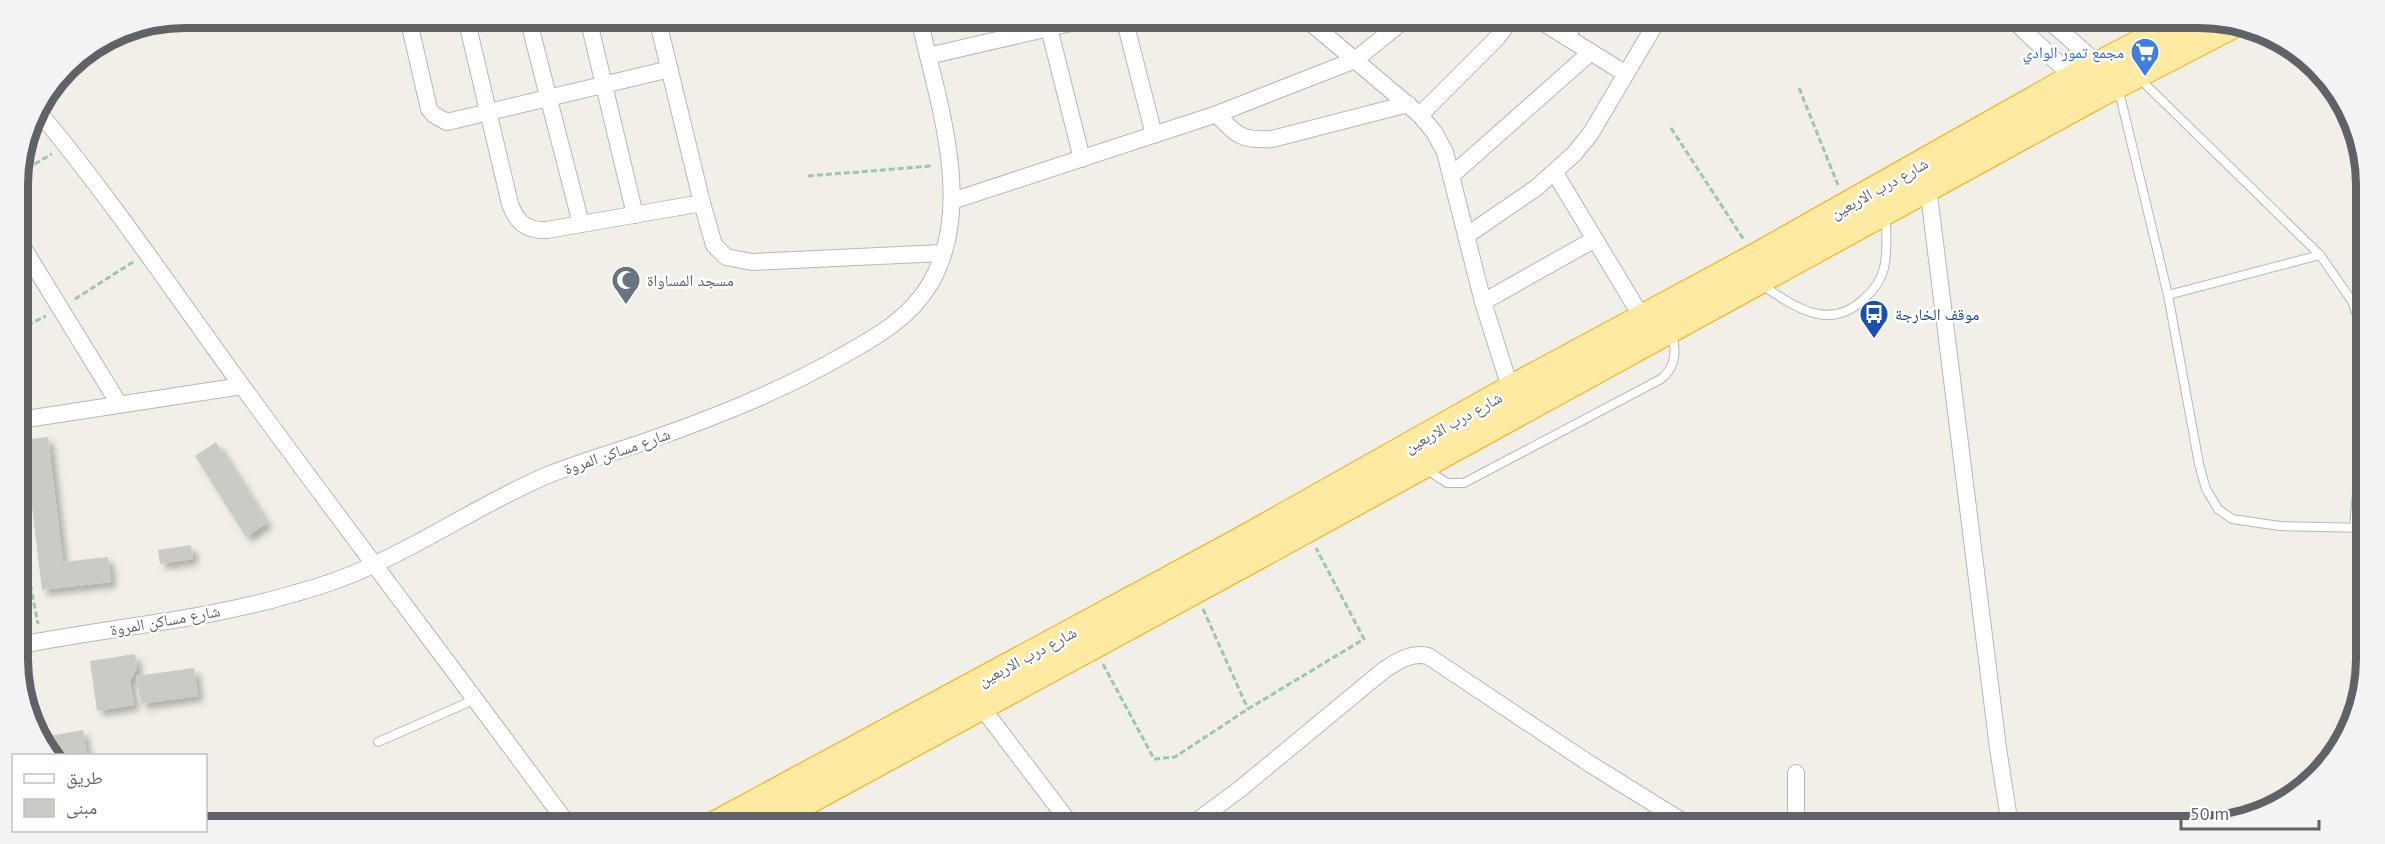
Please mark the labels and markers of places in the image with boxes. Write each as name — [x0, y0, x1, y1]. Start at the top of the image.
supermarket icon: مجمع تمور الوادي — [2129, 36, 2161, 78]
place label: مجمع تمور الوادي — [2022, 42, 2124, 65]
mosque icon: مسجد المساواة — [610, 264, 642, 306]
place label: مسجد المساواة — [647, 270, 734, 290]
bus stop icon: موقف الخارجة — [1858, 298, 1890, 340]
place label: موقف الخارجة — [1895, 304, 1979, 324]

